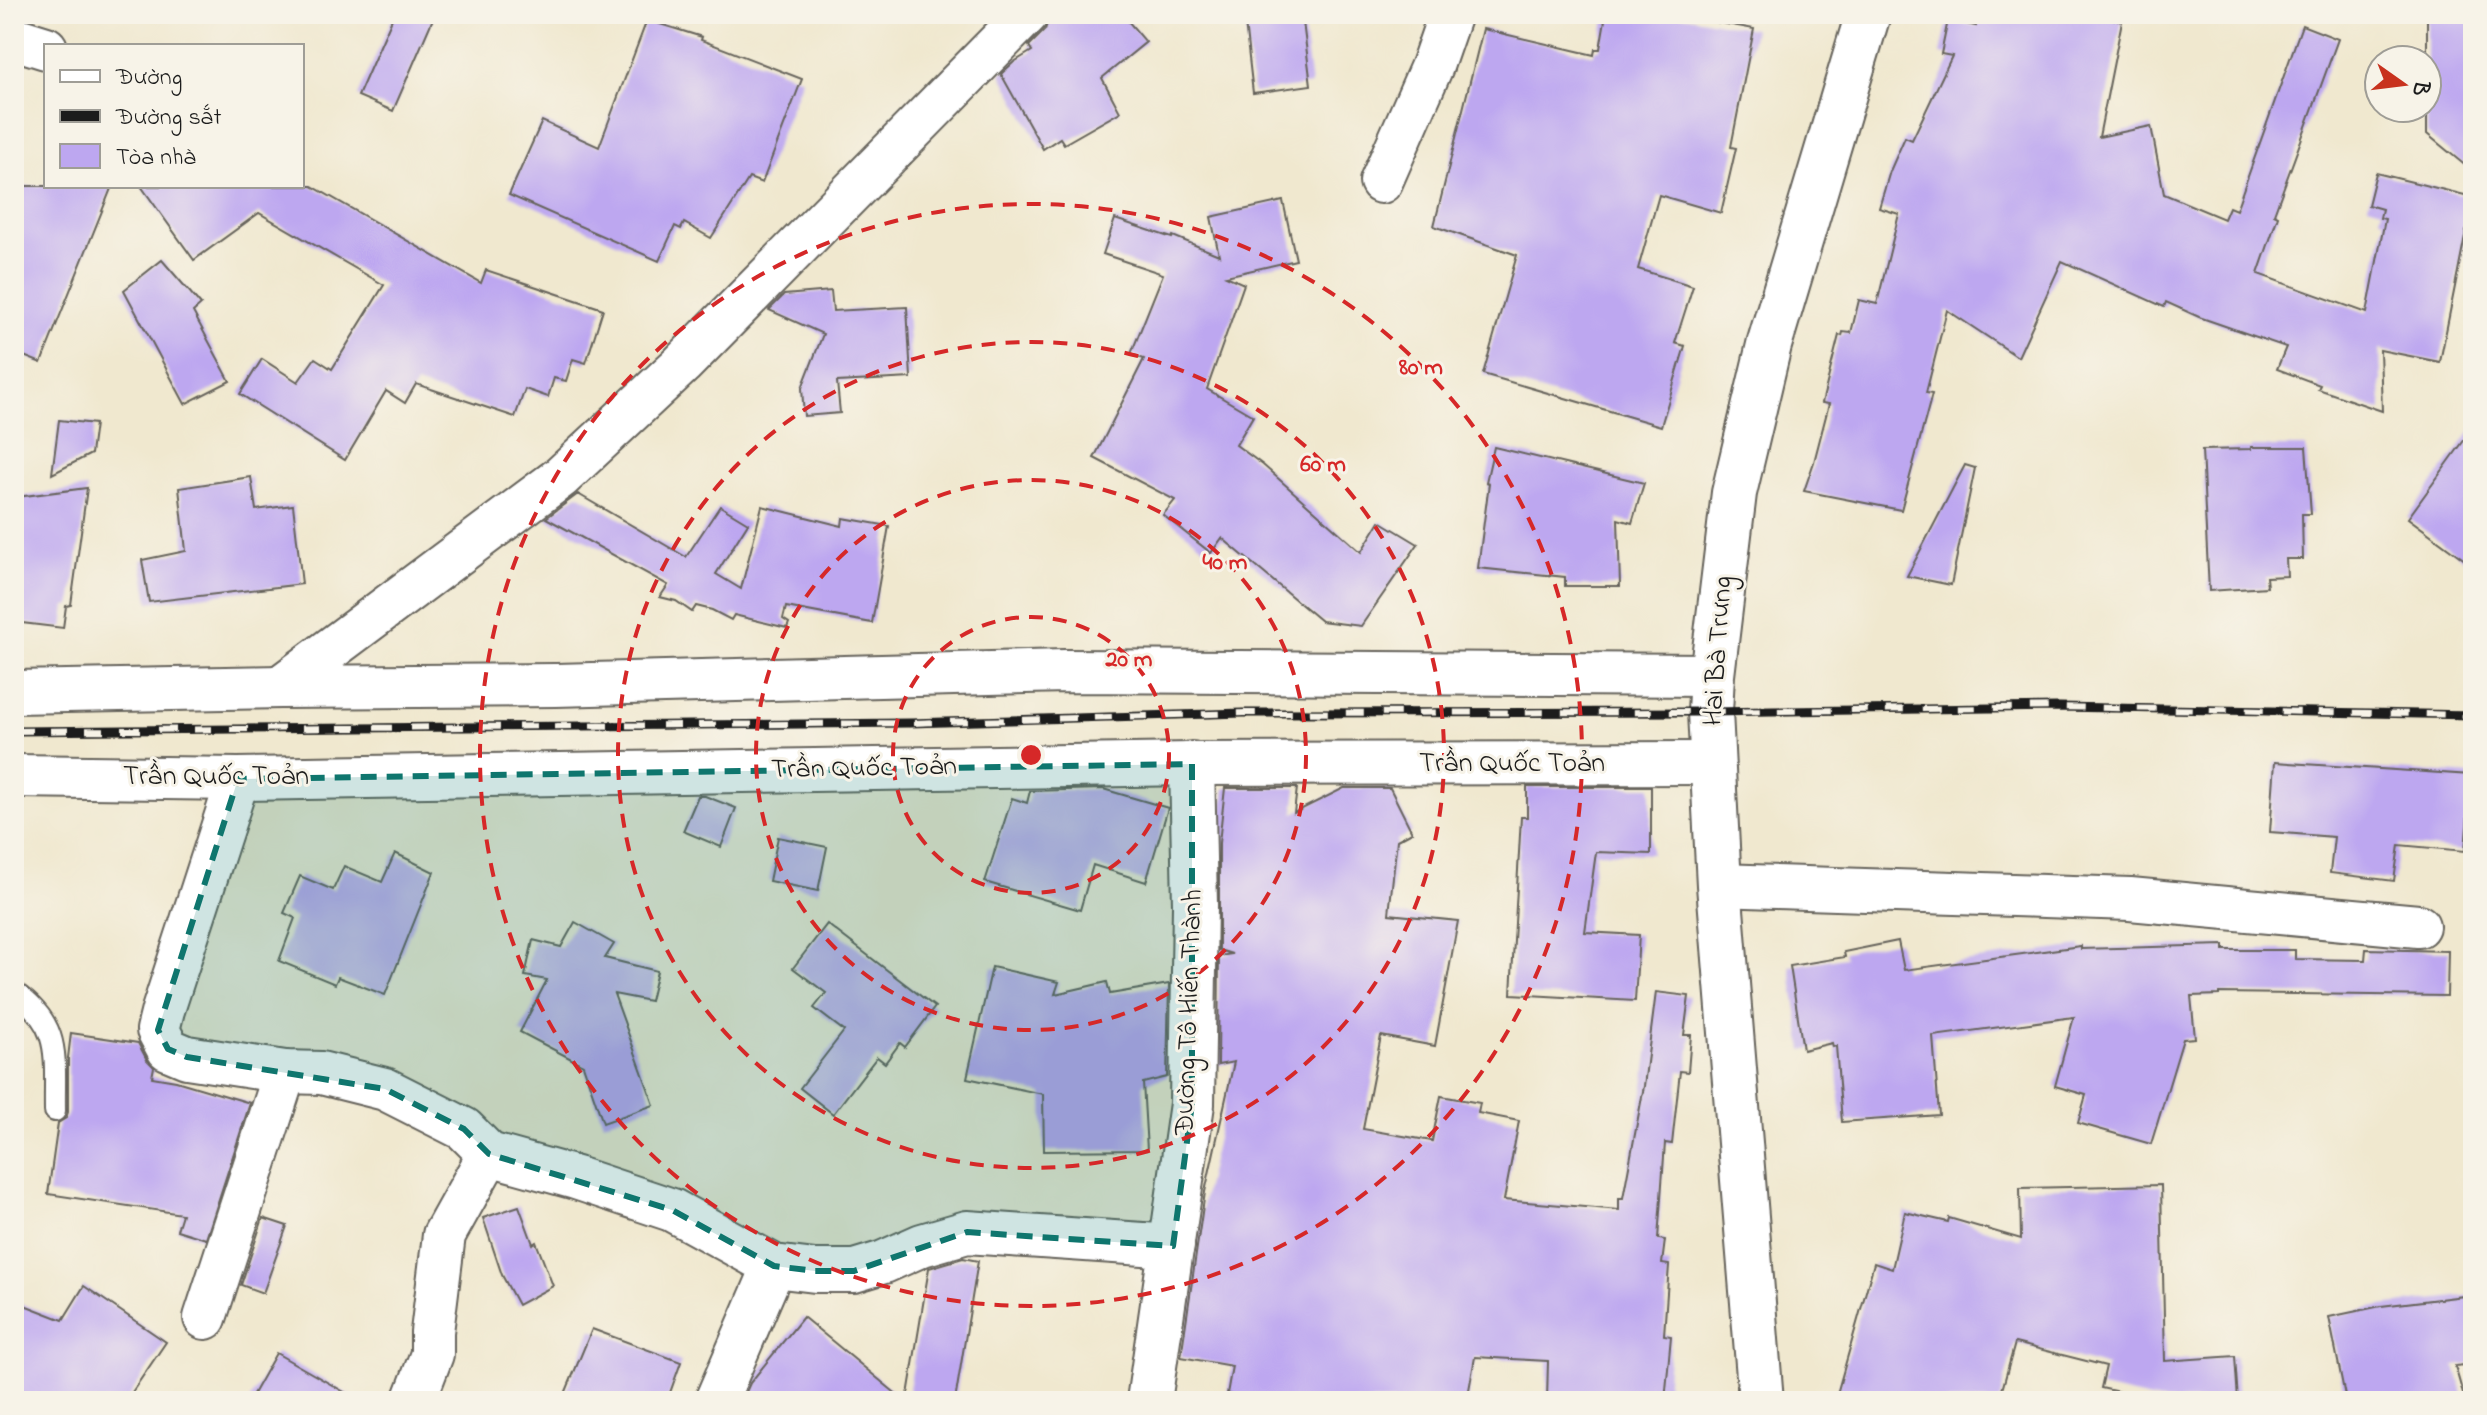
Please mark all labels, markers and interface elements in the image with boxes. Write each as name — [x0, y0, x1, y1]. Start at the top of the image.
legend — [44, 44, 304, 188]
north arrow — [2363, 44, 2443, 124]
text: Đường — [115, 61, 182, 96]
text: B — [2402, 76, 2437, 99]
text: Đường sắt — [115, 101, 222, 136]
text: Tòa nhà — [116, 141, 196, 176]
text: 80 m — [1398, 351, 1443, 386]
text: 60 m — [1300, 448, 1346, 483]
text: 40 m — [1203, 546, 1248, 581]
street label: Hai Bà Trưng — [1693, 574, 1745, 728]
text: 20 m — [1105, 643, 1153, 678]
centre of rings — [1017, 741, 1045, 769]
street label: Trần Quốc Toản — [1419, 744, 1605, 785]
street label: Trần Quốc Toản — [771, 747, 957, 791]
street label: Trần Quốc Toản — [123, 757, 309, 798]
street label: Đường Tô Hiến Thành — [1165, 888, 1215, 1137]

